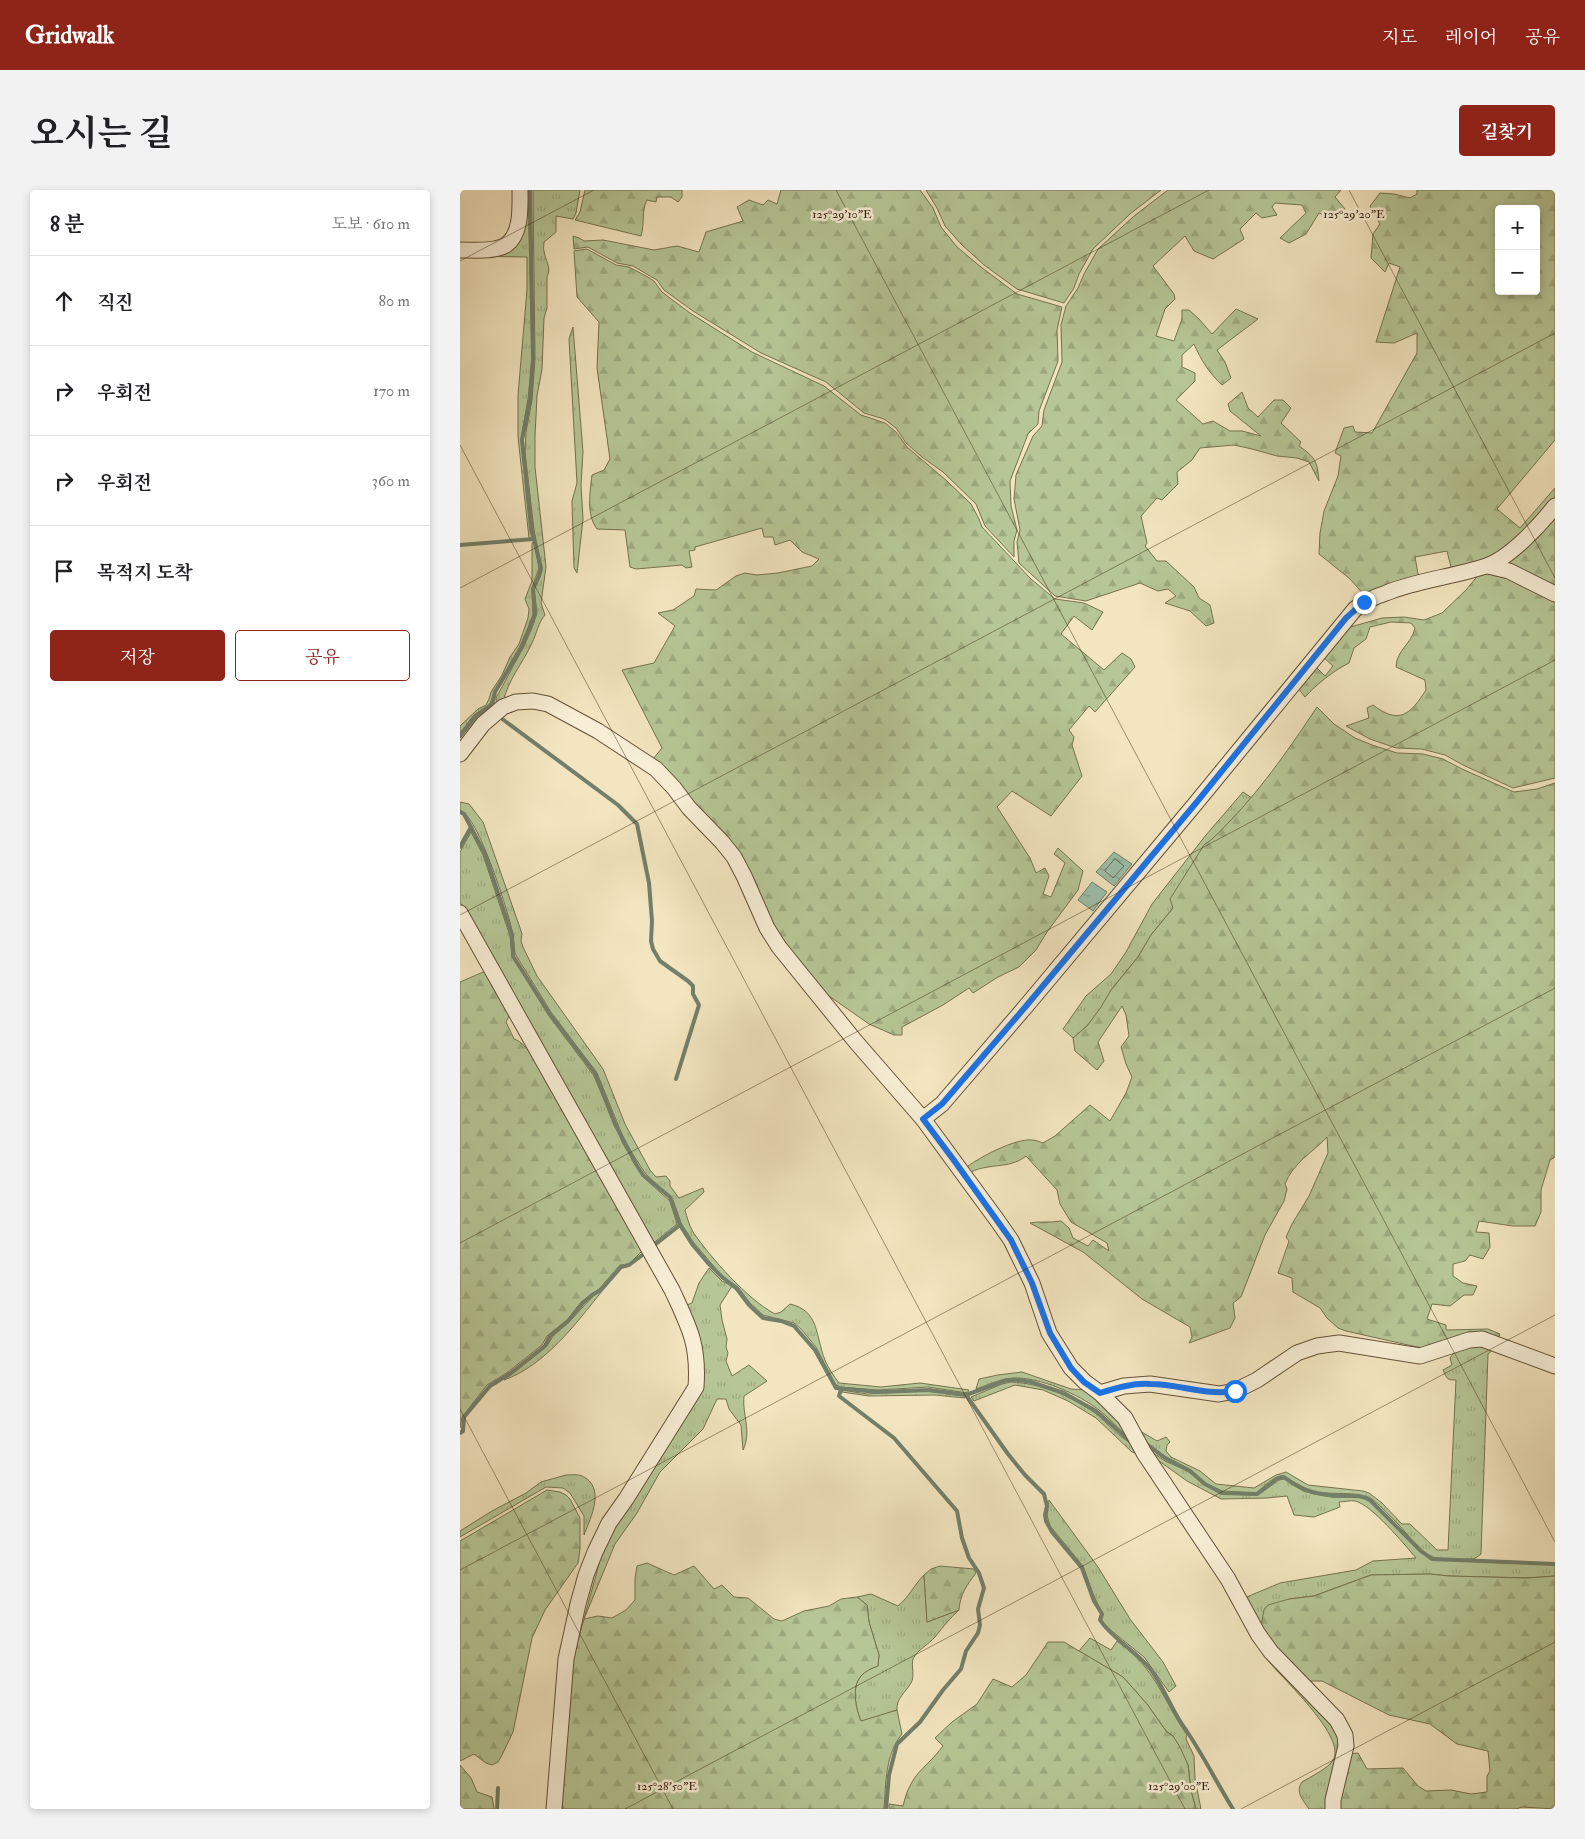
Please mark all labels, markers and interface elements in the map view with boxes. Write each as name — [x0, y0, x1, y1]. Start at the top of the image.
text: Gridwalk — [25, 20, 114, 51]
text: 지도 — [1382, 26, 1417, 49]
text: 레이어 — [1445, 26, 1497, 49]
text: 공유 — [1525, 26, 1560, 49]
button: 길찾기 — [1459, 105, 1555, 156]
text: 오시는 길 — [30, 112, 173, 156]
map controls — [1495, 205, 1540, 295]
button: + — [1495, 205, 1540, 250]
text: 125°29'10"E — [812, 207, 872, 222]
text: 125°29'20"E — [1323, 207, 1385, 222]
text: 8 분 — [50, 211, 85, 238]
text: 도보 · 610 m — [332, 214, 410, 234]
button: − — [1495, 250, 1540, 295]
icon: ahead — [50, 287, 78, 315]
text: 직진 — [97, 291, 134, 315]
text: 80 m — [379, 291, 410, 311]
icon: right — [50, 377, 78, 405]
text: 우회전 — [97, 381, 152, 405]
text: 170 m — [373, 381, 410, 401]
icon: right — [50, 467, 78, 495]
text: 우회전 — [97, 471, 152, 495]
text: 360 m — [372, 471, 410, 491]
icon: arrive — [50, 557, 78, 585]
text: 목적지 도착 — [97, 561, 193, 585]
route end — [1353, 591, 1376, 614]
button: 저장 — [50, 630, 225, 681]
button: 공유 — [235, 630, 410, 681]
route start — [1224, 1380, 1247, 1403]
text: 125°28'50"E — [637, 1779, 697, 1794]
text: 125°29'00"E — [1148, 1779, 1210, 1794]

